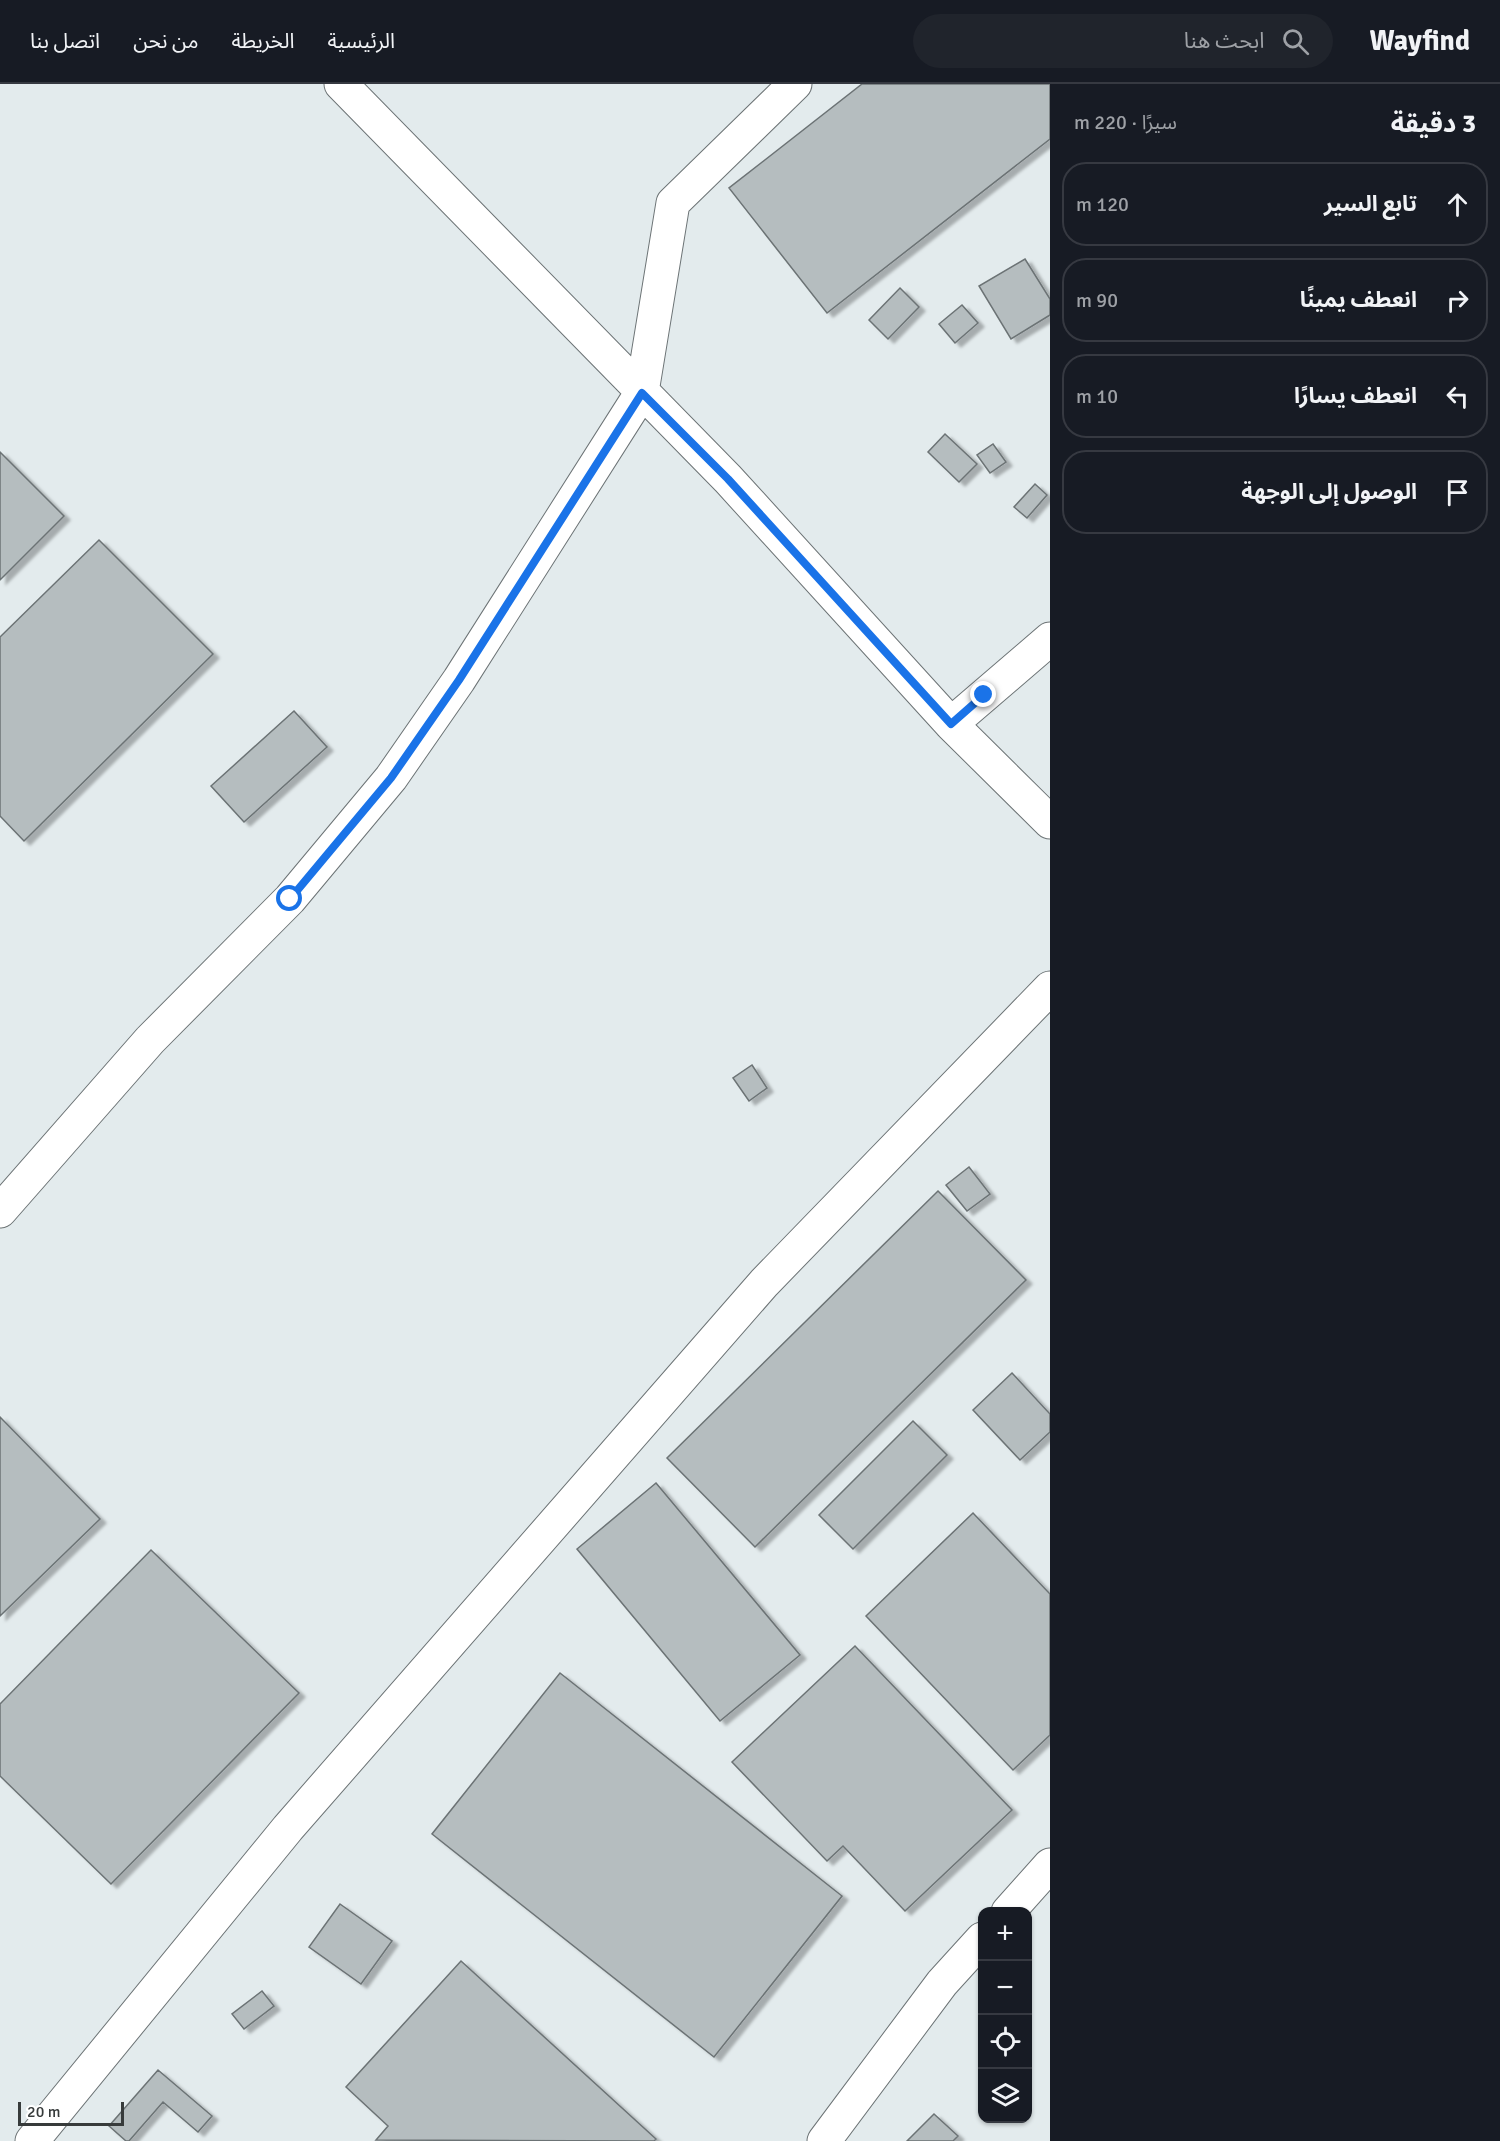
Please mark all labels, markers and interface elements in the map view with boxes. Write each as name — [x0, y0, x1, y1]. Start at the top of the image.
search box — [913, 14, 1333, 68]
text: Wayfind — [1369, 24, 1470, 58]
icon: search — [1279, 25, 1312, 58]
text: ابحث هنا — [1184, 27, 1264, 54]
text: اتصل بنا — [30, 28, 100, 54]
text: من نحن — [133, 28, 198, 54]
text: الخريطة — [231, 28, 294, 54]
text: الرئيسية — [327, 28, 395, 54]
text: 3 دقيقة — [1391, 108, 1476, 140]
text: سيرًا · 220 m — [1074, 110, 1177, 135]
icon: ahead — [1441, 188, 1474, 221]
text: تابع السير — [1324, 190, 1417, 217]
text: 120 m — [1076, 192, 1129, 217]
icon: right — [1441, 284, 1474, 317]
text: انعطف يمينًا — [1300, 286, 1417, 313]
text: 90 m — [1076, 288, 1118, 313]
icon: left — [1441, 380, 1474, 413]
text: انعطف يسارًا — [1294, 382, 1417, 409]
text: 10 m — [1076, 384, 1118, 409]
icon: arrive — [1441, 476, 1474, 509]
text: الوصول إلى الوجهة — [1241, 478, 1417, 505]
route end — [970, 681, 996, 707]
route start — [276, 885, 302, 911]
map controls — [978, 1907, 1032, 2123]
button: + — [978, 1907, 1032, 1961]
button: − — [978, 1961, 1032, 2015]
button: locate — [978, 2015, 1032, 2069]
button: layers — [978, 2069, 1032, 2123]
scale bar — [18, 2099, 124, 2126]
text: 20 m — [27, 2102, 61, 2122]

